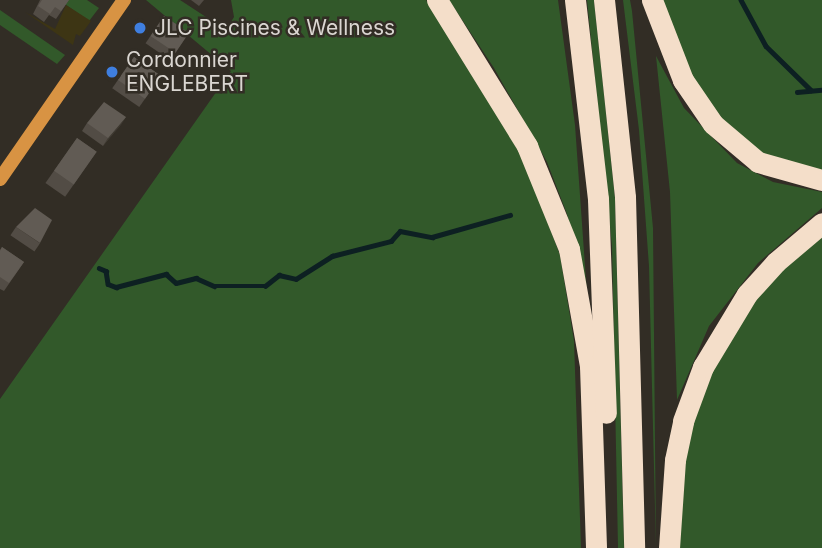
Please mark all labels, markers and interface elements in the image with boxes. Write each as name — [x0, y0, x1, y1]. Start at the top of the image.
place label: JLC Piscines & Wellness — [154, 15, 395, 41]
marker: JLC Piscines & Wellness — [132, 20, 148, 36]
place label: Cordonnier ENGLEBERT — [126, 47, 248, 97]
marker: Cordonnier ENGLEBERT — [104, 64, 120, 80]

